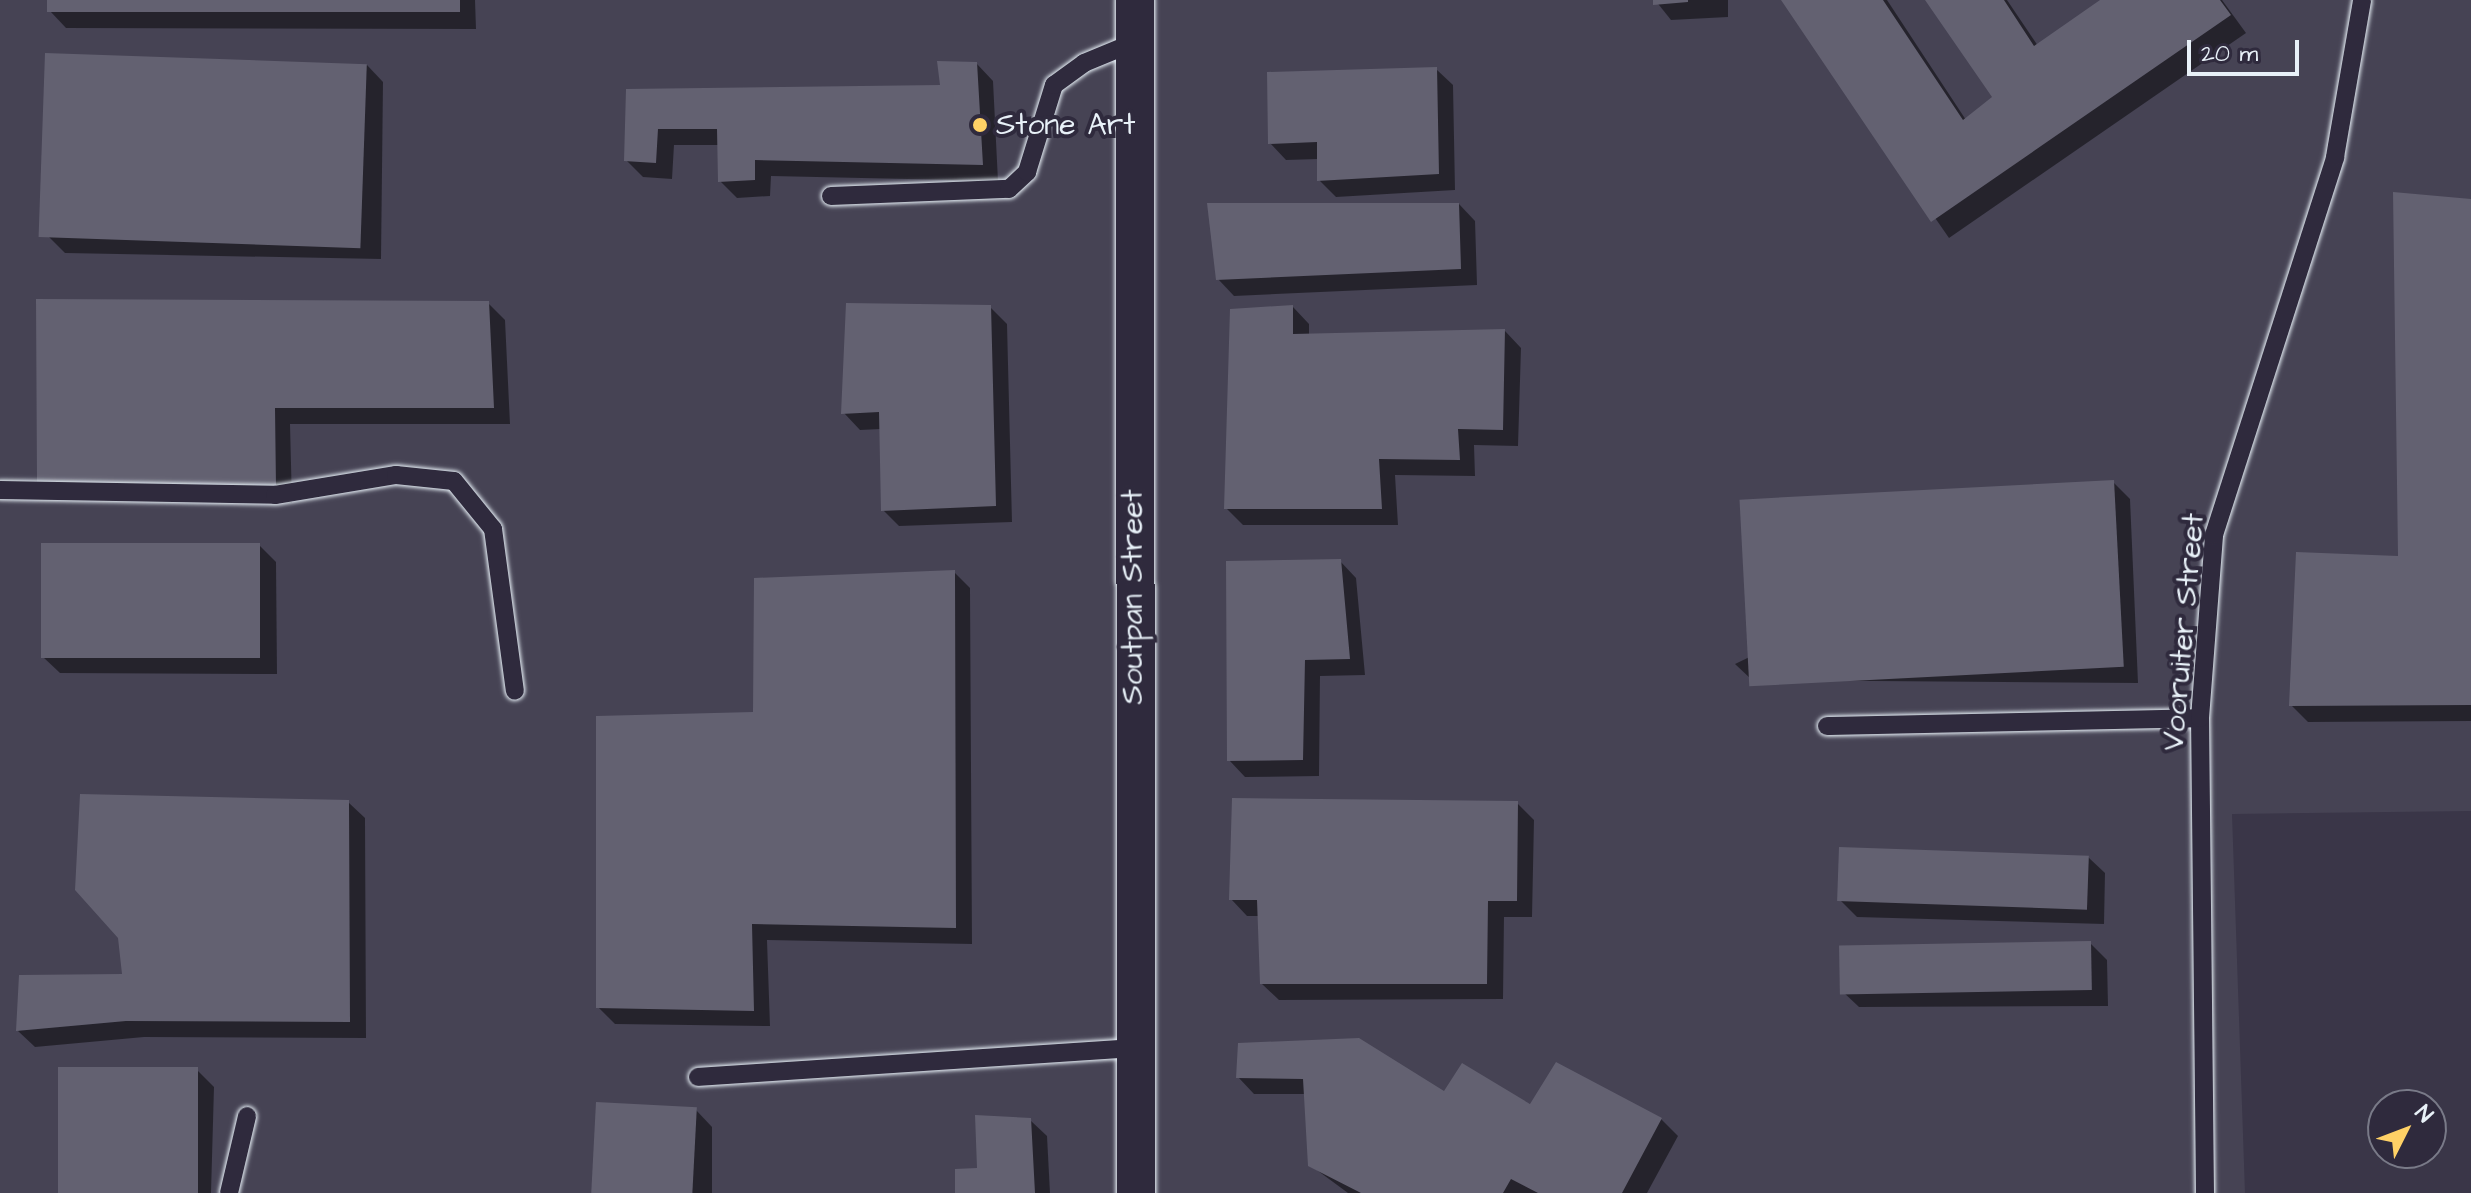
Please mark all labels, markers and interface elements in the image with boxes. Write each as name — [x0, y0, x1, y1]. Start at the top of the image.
scale bar — [2191, 24, 2303, 74]
text: 20 m — [2201, 37, 2258, 71]
place label: Stone Art — [996, 107, 1135, 143]
marker: Stone Art — [971, 116, 989, 134]
street label: Soutpan Street — [1115, 489, 1151, 705]
street label: Vooruiter Street — [2156, 512, 2212, 752]
north arrow — [2367, 1089, 2447, 1169]
text: N — [2408, 1098, 2440, 1129]

